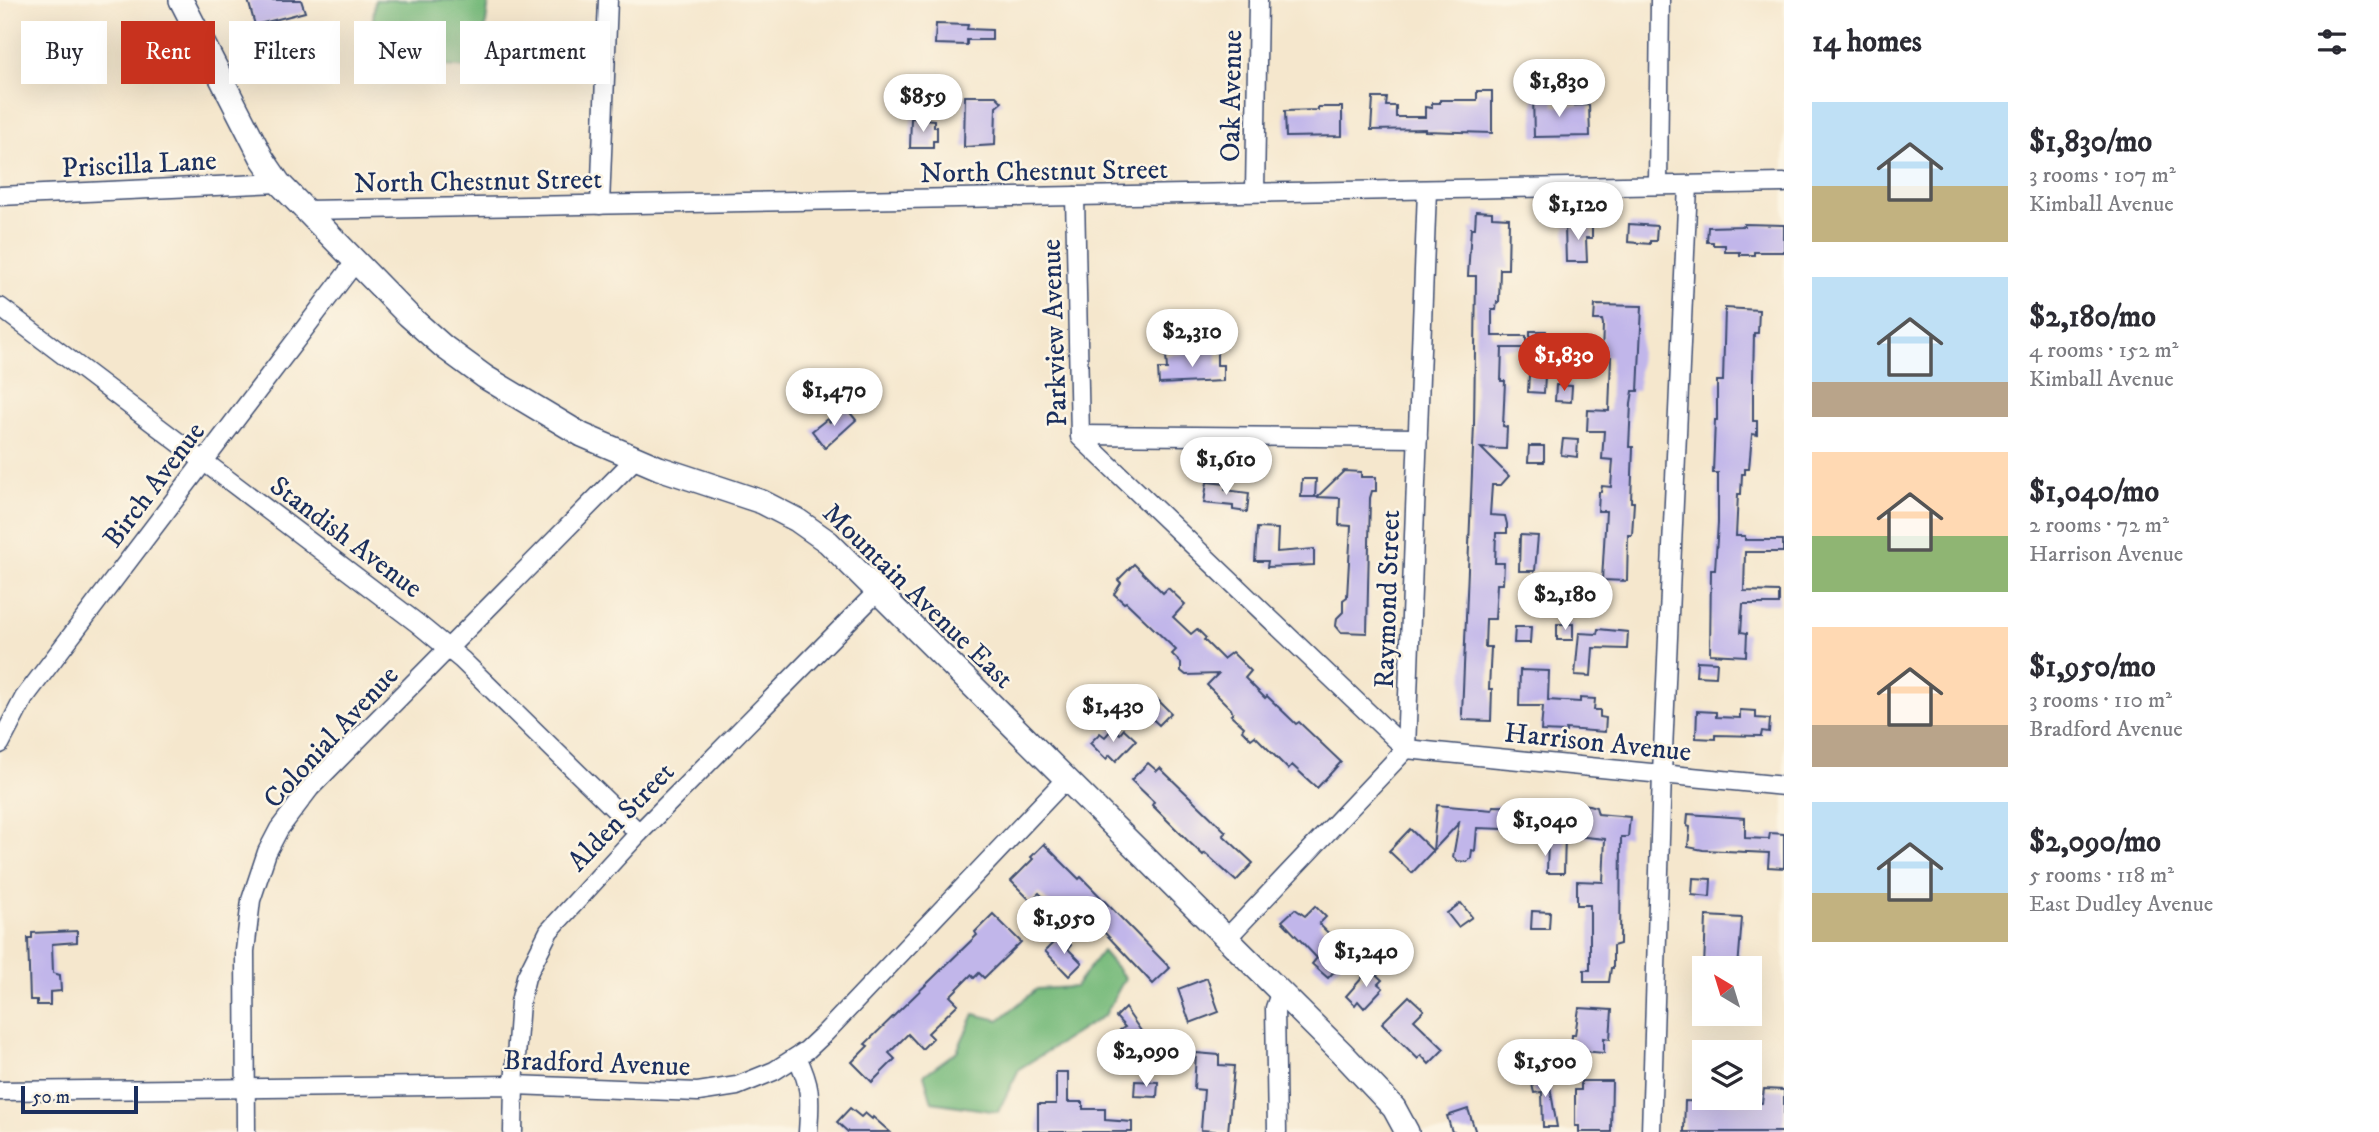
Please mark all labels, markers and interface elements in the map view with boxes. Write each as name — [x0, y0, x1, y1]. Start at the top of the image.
chip: Buy — [21, 21, 107, 84]
chip: Rent — [121, 21, 215, 84]
chip: Filters — [229, 21, 340, 84]
chip: New — [354, 21, 446, 84]
chip: Apartment — [460, 21, 610, 84]
icon: filters — [2313, 23, 2351, 61]
text: 14 homes — [1812, 24, 1922, 61]
street label: Oak Avenue — [1213, 30, 1250, 162]
pin: $1,830 — [1502, 60, 1616, 119]
text: $1,830 — [1529, 67, 1589, 96]
pin: $859 — [882, 74, 964, 134]
text: $859 — [900, 82, 946, 111]
text: $1,830/mo — [2029, 124, 2152, 161]
icon: home — [1868, 130, 1952, 214]
street label: Priscilla Lane — [61, 143, 218, 186]
street label: North Chestnut Street — [920, 152, 1169, 191]
text: 3 rooms · 107 m² — [2029, 161, 2176, 190]
street label: North Chestnut Street — [354, 162, 603, 201]
pin: $1,120 — [1521, 182, 1635, 242]
text: $1,120 — [1548, 190, 1608, 219]
text: Kimball Avenue — [2029, 190, 2174, 219]
street label: Parkview Avenue — [1034, 238, 1075, 428]
text: $2,180/mo — [2029, 299, 2156, 336]
icon: home — [1868, 305, 1952, 389]
pin: $2,310 — [1135, 310, 1249, 369]
text: $2,310 — [1162, 317, 1222, 346]
pin: $1,830 — [1507, 334, 1621, 393]
text: 4 rooms · 152 m² — [2029, 336, 2178, 365]
text: $1,830 — [1534, 341, 1594, 370]
text: Kimball Avenue — [2029, 365, 2174, 394]
pin: $1,470 — [777, 368, 891, 428]
text: $1,470 — [802, 376, 866, 405]
street label: Birch Avenue — [96, 415, 213, 555]
pin: $1,610 — [1169, 438, 1283, 497]
text: $1,610 — [1196, 445, 1256, 474]
street label: Standish Avenue — [263, 468, 429, 606]
text: $1,040/mo — [2029, 474, 2159, 511]
icon: home — [1868, 480, 1952, 564]
street label: Mountain Avenue East — [815, 496, 1021, 696]
street label: Raymond Street — [1367, 509, 1408, 689]
text: 2 rooms · 72 m² — [2029, 511, 2169, 540]
text: Harrison Avenue — [2029, 540, 2183, 569]
pin: $2,180 — [1508, 572, 1622, 632]
text: $2,180 — [1534, 580, 1596, 609]
text: $1,950/mo — [2029, 649, 2156, 686]
icon: home — [1868, 655, 1952, 739]
street label: Colonial Avenue — [256, 658, 406, 816]
pin: $1,430 — [1056, 684, 1170, 744]
text: 3 rooms · 110 m² — [2029, 686, 2172, 715]
text: $1,430 — [1082, 692, 1144, 721]
street label: Harrison Avenue — [1503, 715, 1693, 770]
text: Bradford Avenue — [2029, 715, 2183, 744]
street label: Alden Street — [560, 755, 682, 879]
pin: $1,040 — [1488, 798, 1602, 858]
text: $1,040 — [1512, 806, 1578, 835]
text: $2,090/mo — [2029, 824, 2161, 861]
icon: home — [1868, 830, 1952, 914]
text: 5 rooms · 118 m² — [2029, 861, 2174, 890]
text: East Dudley Avenue — [2029, 890, 2213, 919]
pin: $1,950 — [1007, 897, 1121, 956]
text: $1,950 — [1033, 904, 1095, 933]
pin: $1,240 — [1309, 930, 1423, 989]
text: $1,240 — [1334, 937, 1398, 966]
north arrow — [1692, 956, 1762, 1026]
map controls — [1692, 956, 1762, 1110]
pin: $2,090 — [1089, 1030, 1203, 1089]
text: $2,090 — [1113, 1037, 1179, 1066]
pin: $1,500 — [1488, 1040, 1602, 1099]
button: layers — [1692, 1040, 1762, 1110]
street label: Bradford Avenue — [503, 1043, 691, 1084]
text: $1,500 — [1513, 1047, 1577, 1076]
scale bar — [21, 1083, 138, 1115]
text: 50 m — [32, 1086, 70, 1109]

